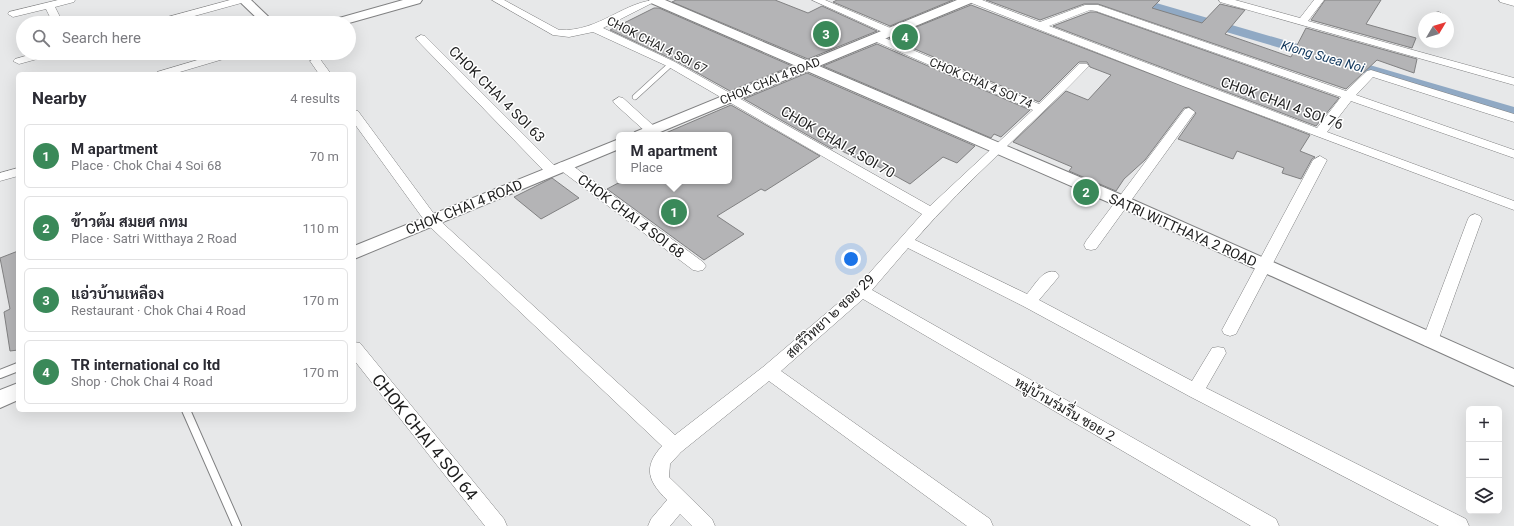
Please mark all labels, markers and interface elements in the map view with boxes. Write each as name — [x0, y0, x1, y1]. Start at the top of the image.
north arrow — [1418, 12, 1454, 48]
street label: CHOK CHAI 4 SOI 67 — [605, 14, 710, 76]
search box — [16, 16, 356, 60]
pin: 3 — [813, 19, 839, 49]
pin: 4 — [892, 22, 918, 52]
icon: search — [30, 27, 52, 49]
text: Search here — [62, 29, 141, 47]
water label: Klong Suea Noi — [1280, 37, 1367, 76]
street label: CHOK CHAI 4 SOI 63 — [446, 43, 548, 145]
street label: CHOK CHAI 4 ROAD — [718, 54, 822, 107]
street label: CHOK CHAI 4 SOI 74 — [927, 55, 1035, 111]
street label: CHOK CHAI 4 SOI 76 — [1219, 73, 1345, 133]
text: Nearby — [32, 88, 87, 108]
text: 4 results — [290, 91, 340, 106]
street label: CHOK CHAI 4 SOI 70 — [778, 103, 898, 181]
popup — [616, 132, 732, 184]
text: M apartment — [71, 140, 158, 158]
text: M apartment — [631, 142, 717, 160]
text: 1 — [42, 149, 50, 164]
text: 70 m — [310, 149, 339, 164]
text: Place · Chok Chai 4 Soi 68 — [71, 158, 222, 173]
text: Place — [631, 160, 663, 175]
street label: CHOK CHAI 4 SOI 68 — [575, 171, 687, 261]
street label: CHOK CHAI 4 ROAD — [403, 176, 525, 238]
pin: 2 — [1073, 177, 1099, 207]
street label: SATRI WITTHAYA 2 ROAD — [1106, 190, 1260, 270]
pin: 1 — [661, 197, 687, 227]
text: ข้าวต้ม สมยศ กทม — [71, 213, 188, 231]
text: 2 — [42, 221, 50, 236]
text: 110 m — [302, 221, 339, 236]
text: Place · Satri Witthaya 2 Road — [71, 231, 237, 246]
your location — [841, 249, 861, 269]
street label: สตรีวิทยา ๒ ซอย 29 — [782, 270, 878, 361]
text: แอ่วบ้านเหลือง — [71, 285, 164, 303]
text: 3 — [42, 293, 50, 308]
text: 170 m — [302, 293, 339, 308]
text: Restaurant · Chok Chai 4 Road — [71, 303, 246, 318]
text: TR international co ltd — [71, 356, 220, 374]
text: 4 — [42, 365, 50, 380]
text: 170 m — [302, 365, 339, 380]
street label: CHOK CHAI 4 SOI 64 — [368, 370, 482, 504]
street label: หมู่บ้านร่มรื่น ซอย 2 — [1011, 370, 1120, 446]
text: Shop · Chok Chai 4 Road — [71, 374, 213, 389]
map controls — [1466, 406, 1502, 514]
button: + — [1466, 406, 1502, 442]
button: − — [1466, 442, 1502, 478]
button: layers — [1466, 478, 1502, 514]

